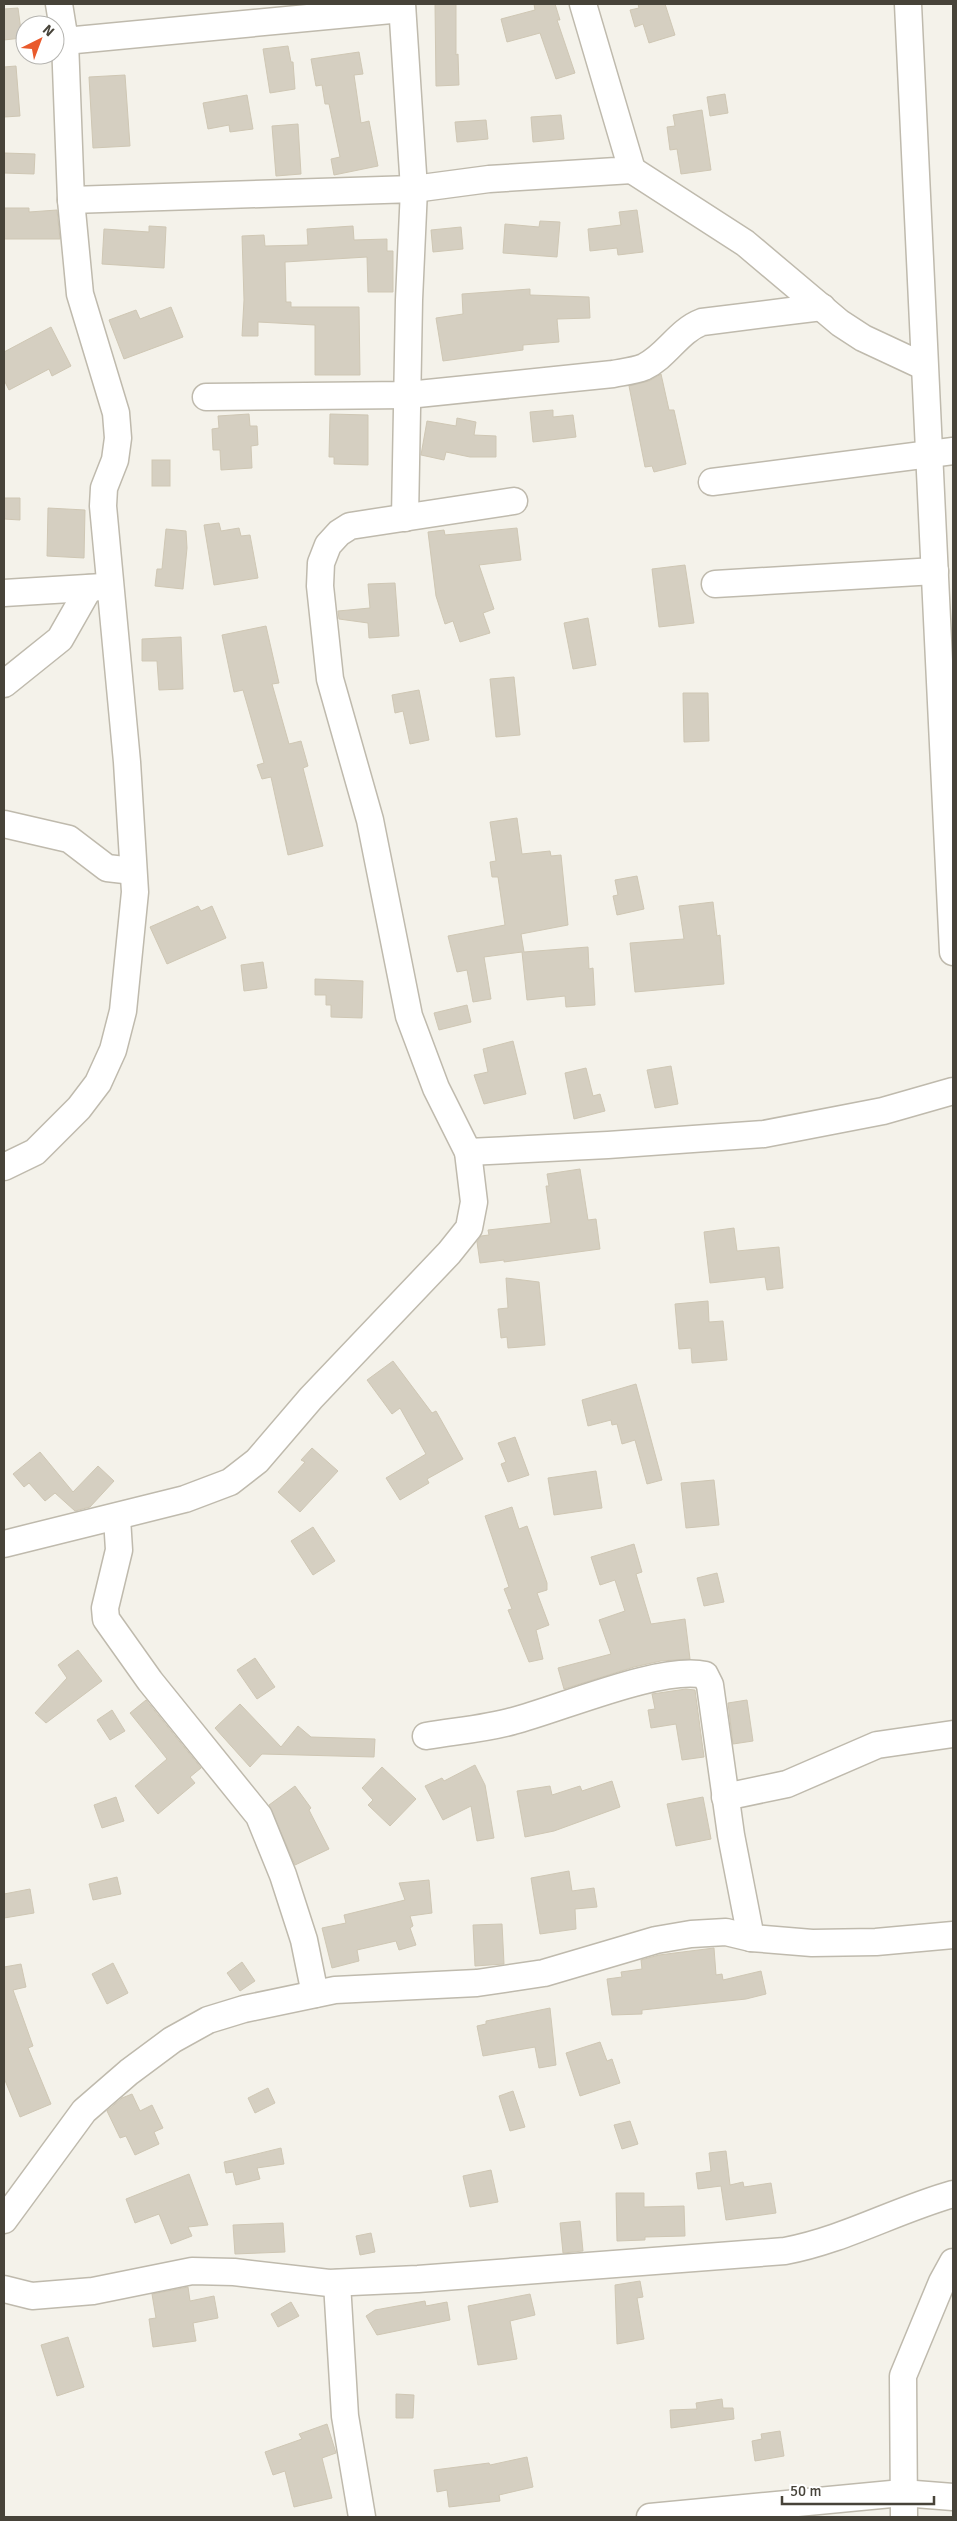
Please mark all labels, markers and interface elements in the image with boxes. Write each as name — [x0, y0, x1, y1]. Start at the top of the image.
north arrow — [15, 15, 65, 65]
text: N — [39, 21, 58, 40]
scale bar — [782, 2474, 934, 2506]
text: 50 m — [790, 2482, 821, 2500]

